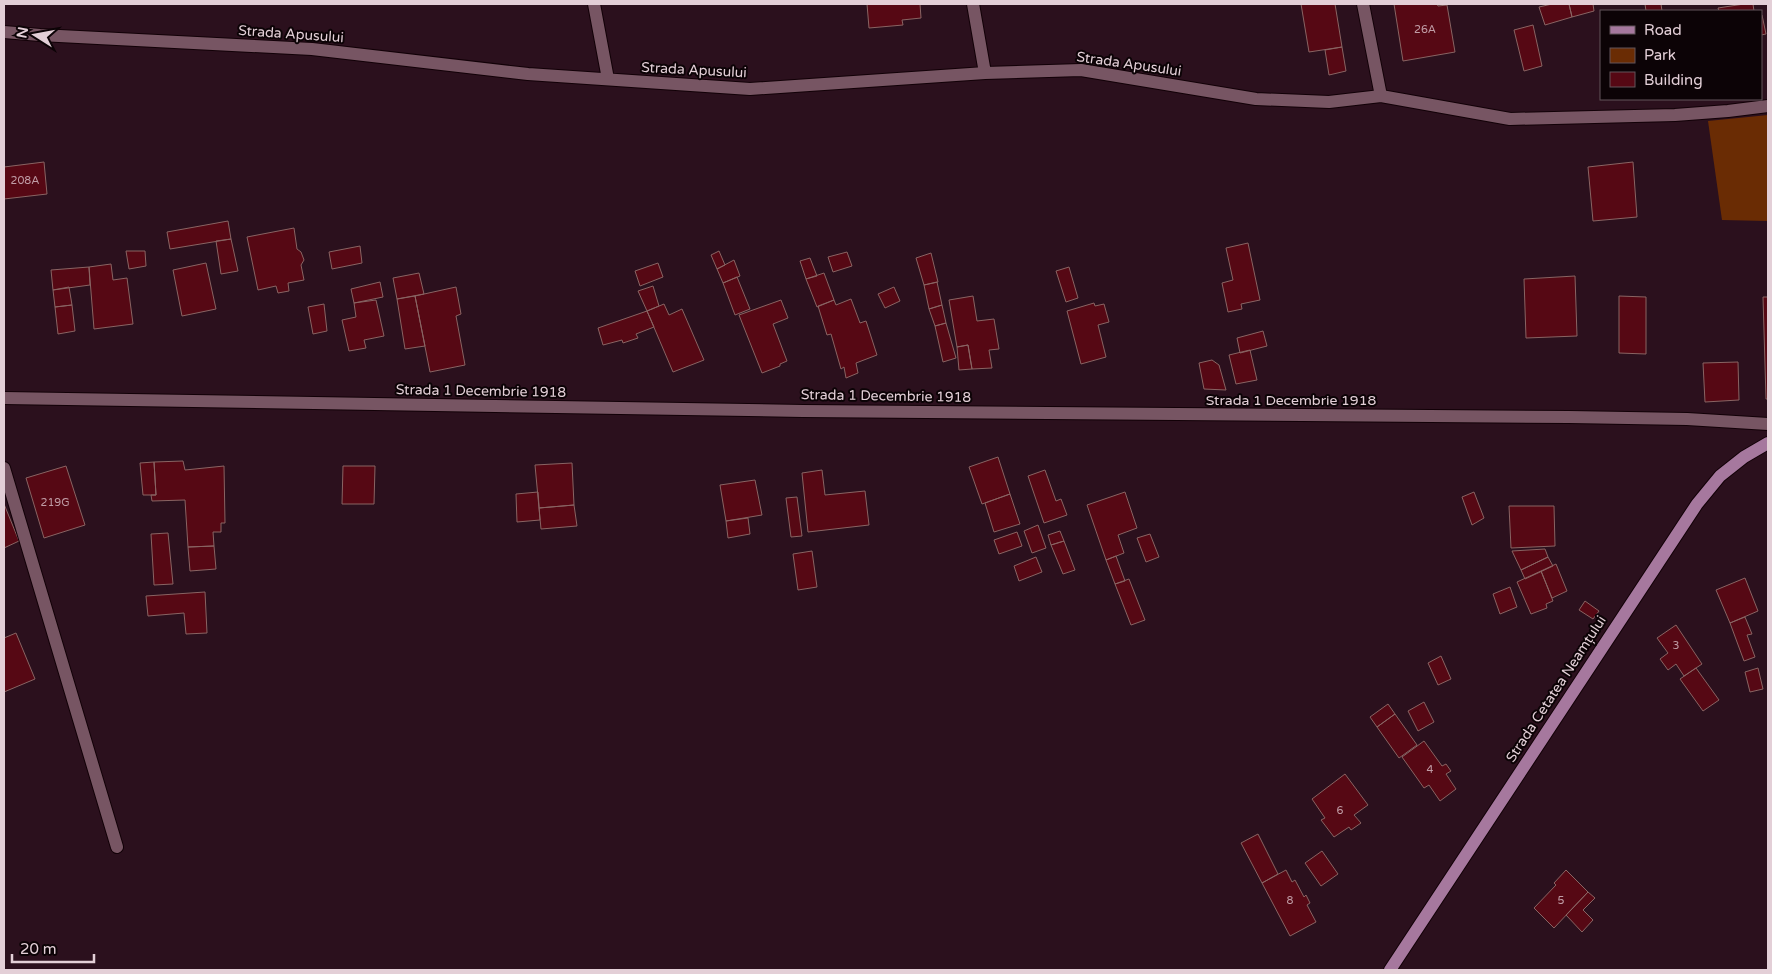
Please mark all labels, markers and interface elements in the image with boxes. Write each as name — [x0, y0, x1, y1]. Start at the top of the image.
north arrow — [10, 10, 60, 60]
legend — [1600, 10, 1762, 100]
text: Road — [1644, 21, 1682, 39]
street label: Strada Apusului — [238, 22, 344, 46]
house number: 26A — [1414, 23, 1436, 36]
text: N — [13, 25, 32, 40]
text: Park — [1644, 46, 1676, 64]
street label: Strada Apusului — [1075, 48, 1183, 80]
street label: Strada Apusului — [641, 59, 747, 81]
text: Building — [1644, 71, 1703, 89]
house number: 208A — [11, 174, 39, 187]
street label: Strada 1 Decembrie 1918 — [396, 381, 567, 401]
street label: Strada 1 Decembrie 1918 — [801, 386, 972, 406]
street label: Strada 1 Decembrie 1918 — [1206, 392, 1376, 409]
house number: 219G — [40, 496, 70, 509]
street label: Strada Cetatea Neamțului — [1502, 613, 1610, 765]
house number: 3 — [1673, 639, 1680, 652]
house number: 4 — [1427, 763, 1434, 776]
house number: 6 — [1337, 804, 1344, 817]
house number: 8 — [1287, 894, 1294, 907]
house number: 5 — [1558, 894, 1565, 907]
scale bar — [12, 932, 95, 964]
text: 20 m — [20, 940, 57, 958]

